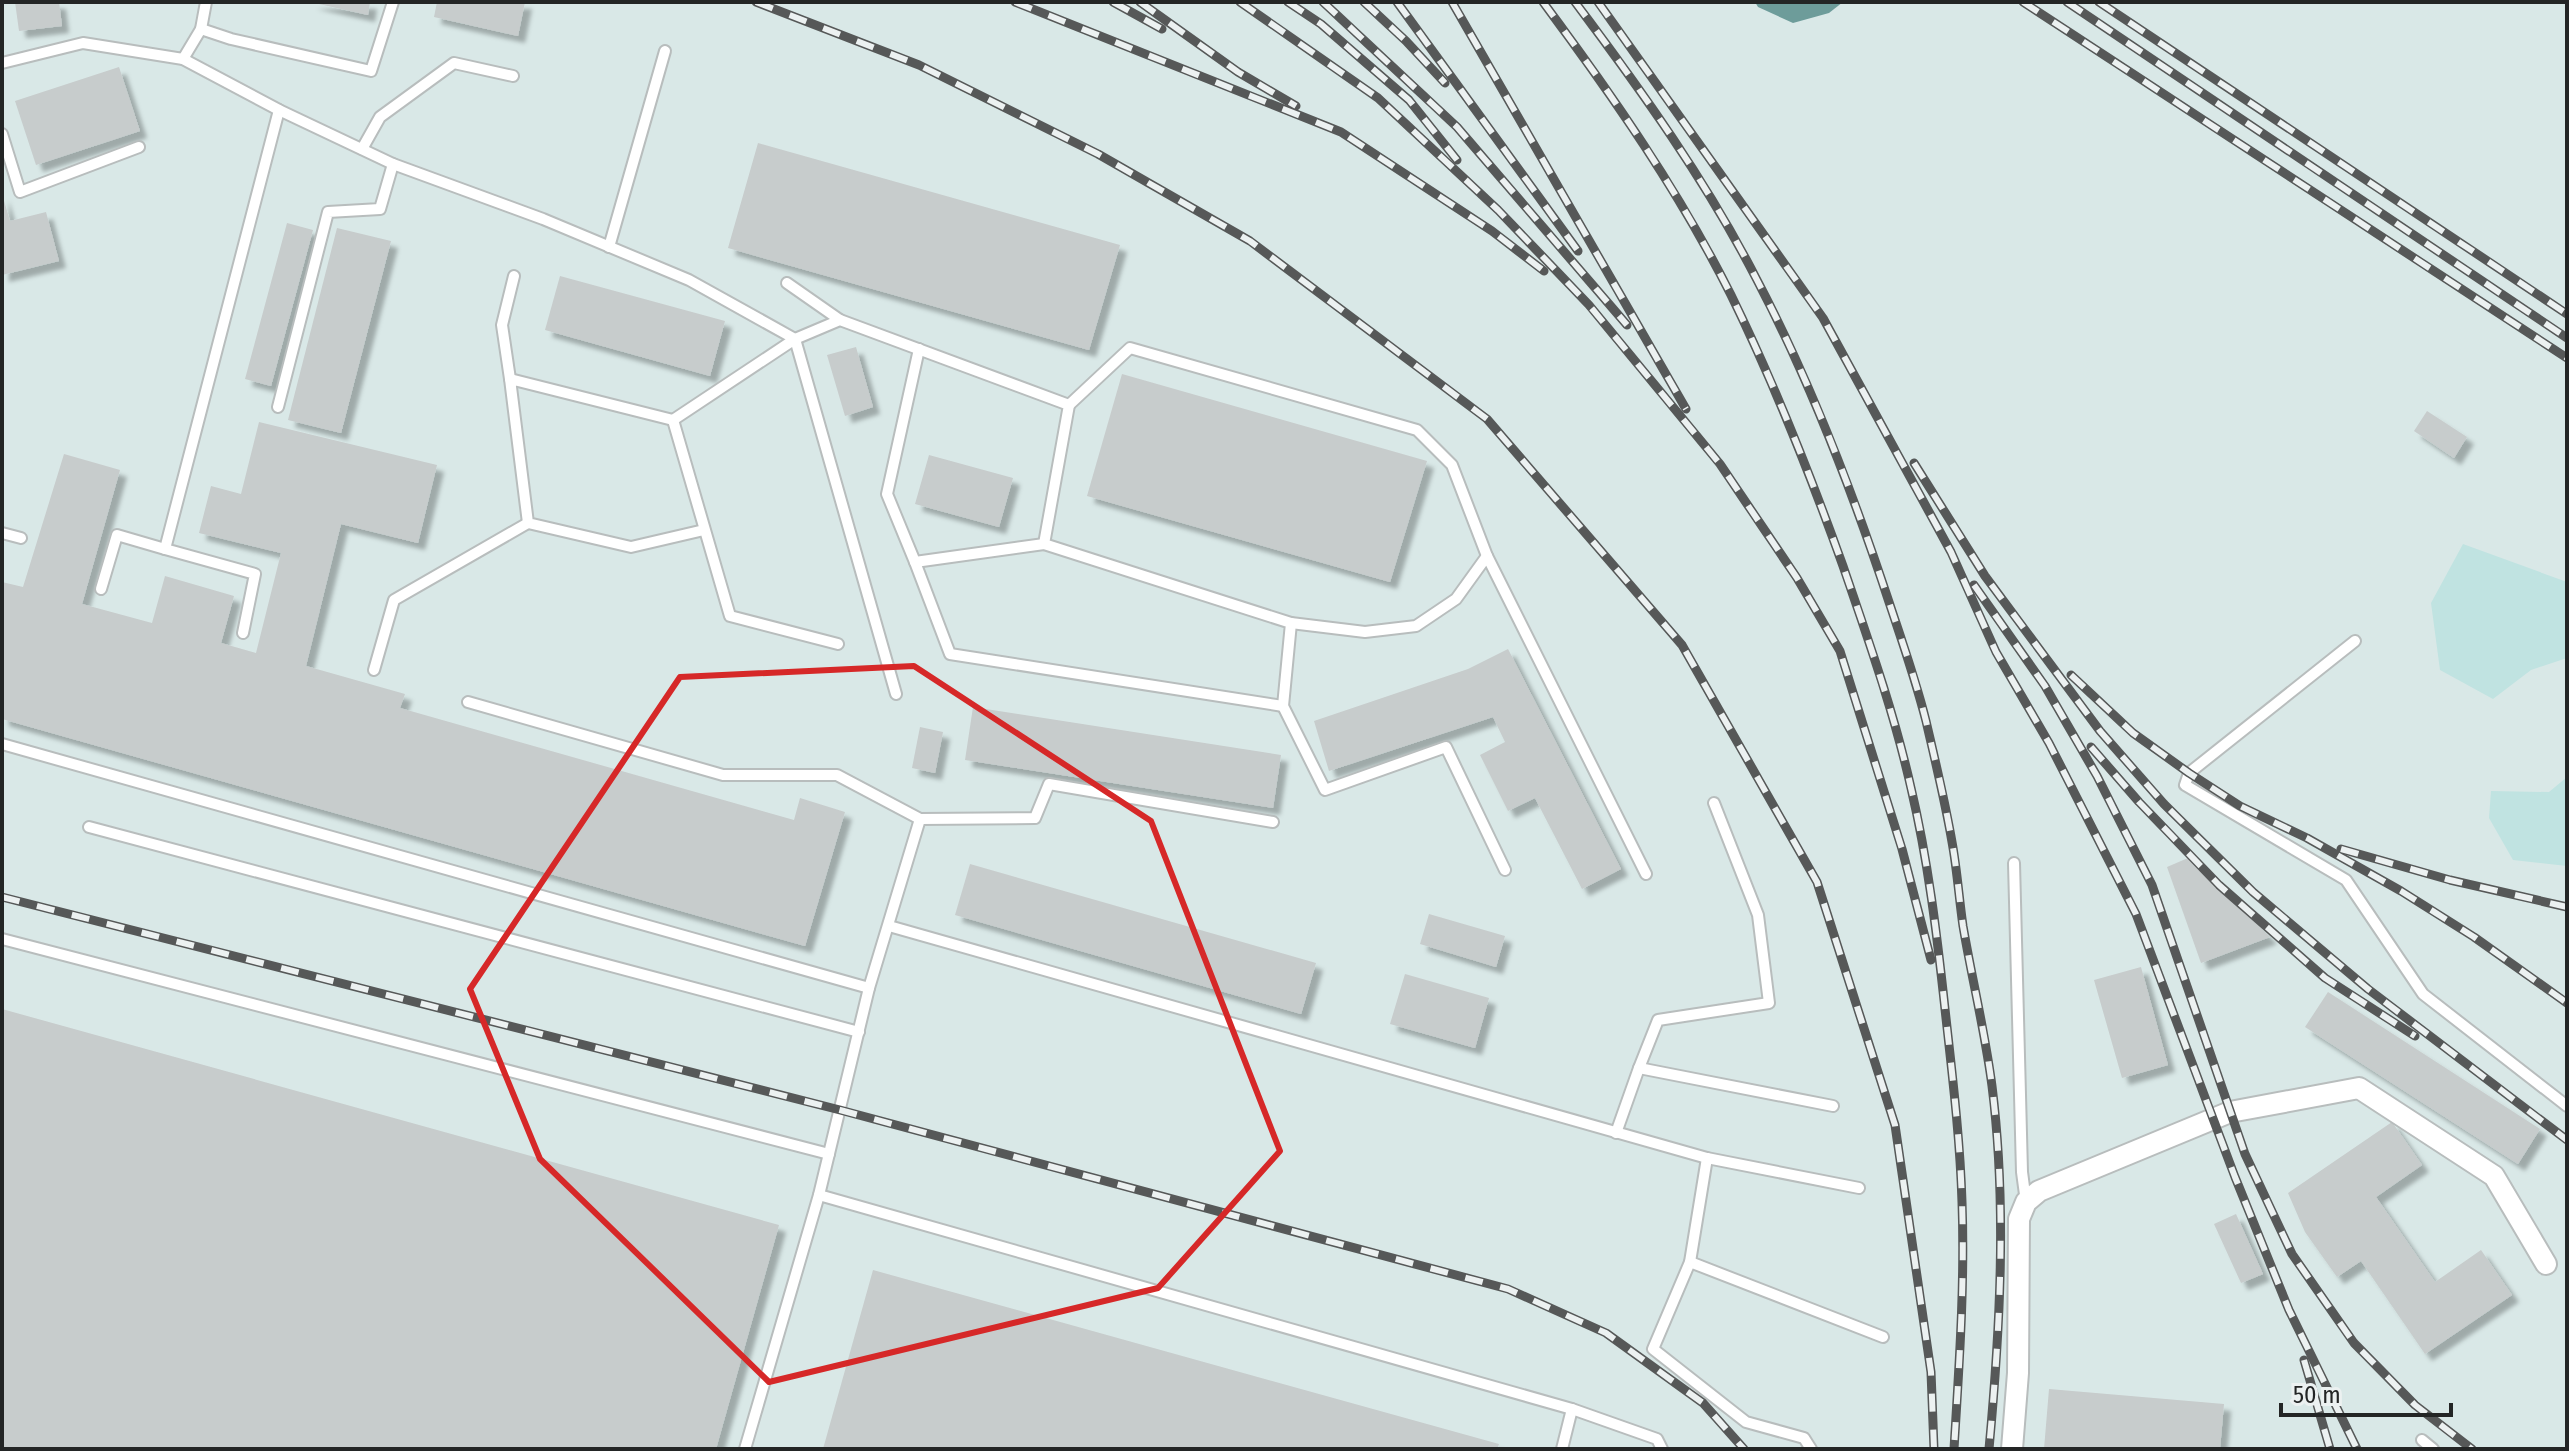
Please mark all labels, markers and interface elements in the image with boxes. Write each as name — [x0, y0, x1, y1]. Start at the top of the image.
scale bar — [2281, 1367, 2451, 1417]
text: 50 m — [2293, 1381, 2341, 1409]

